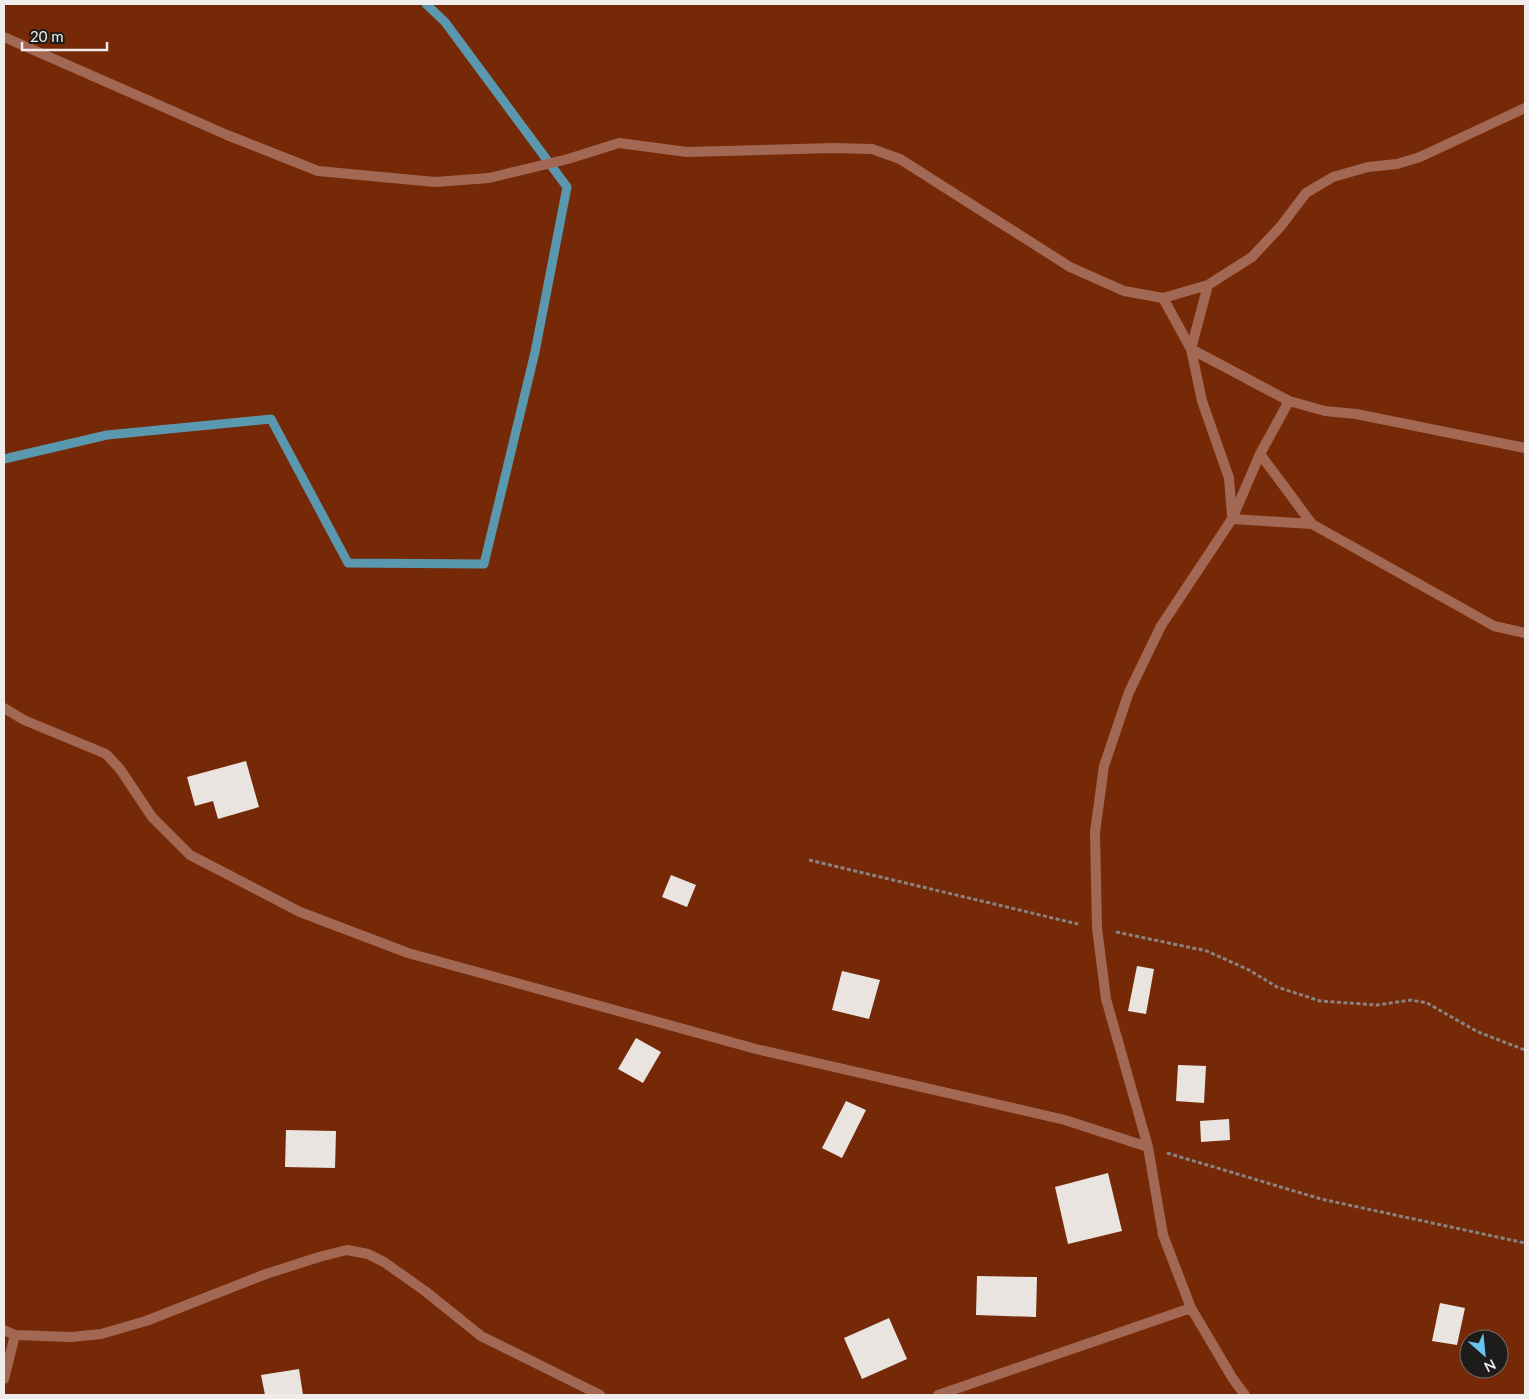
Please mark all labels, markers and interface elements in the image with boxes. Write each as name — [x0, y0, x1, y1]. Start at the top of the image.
scale bar — [22, 20, 108, 52]
text: 20 m — [30, 27, 64, 45]
north arrow — [1459, 1329, 1509, 1379]
text: N — [1481, 1356, 1499, 1376]

